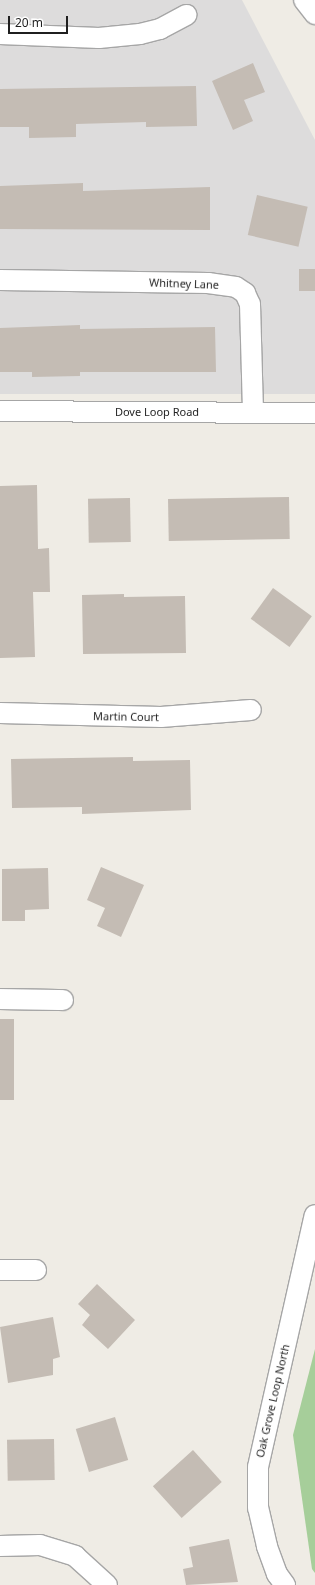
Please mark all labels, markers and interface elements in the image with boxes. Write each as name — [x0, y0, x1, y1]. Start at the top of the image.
scale bar — [10, 8, 70, 34]
text: 20 m — [15, 14, 43, 31]
street label: Whitney Lane — [149, 276, 219, 292]
street label: Dove Loop Road — [115, 405, 199, 419]
street label: Martin Court — [93, 710, 159, 724]
street label: Oak Grove Loop North — [254, 1343, 292, 1459]

